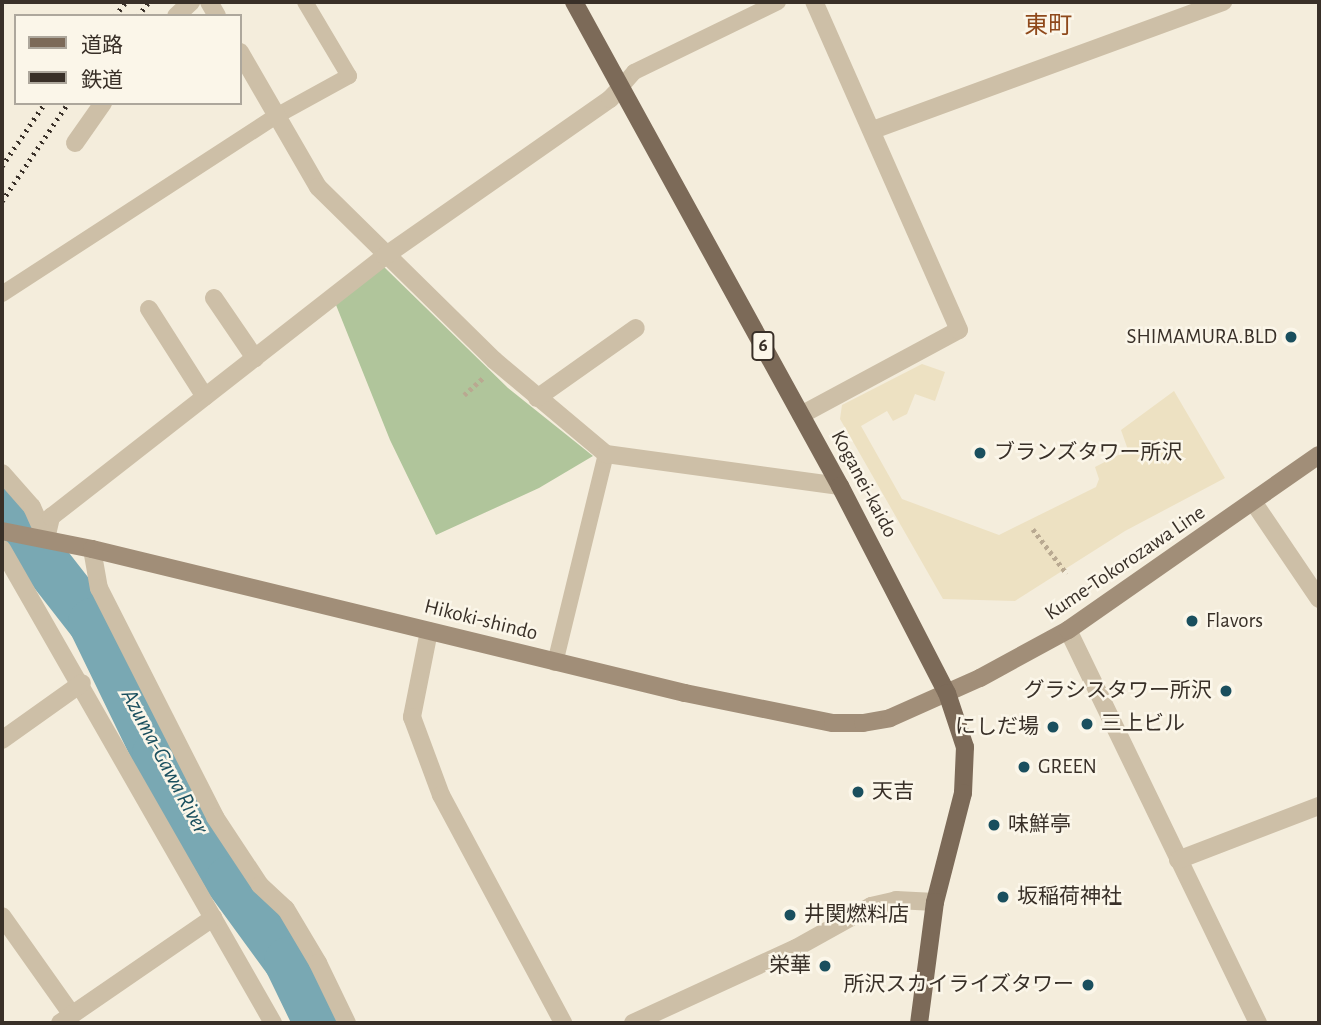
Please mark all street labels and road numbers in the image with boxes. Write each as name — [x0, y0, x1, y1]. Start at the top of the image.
road number: 6 — [751, 330, 775, 362]
street label: Koganei-kaido — [825, 426, 903, 542]
street label: Kume-Tokorozawa Line — [1040, 500, 1210, 626]
street label: Hikoki-shindo — [422, 594, 540, 646]

